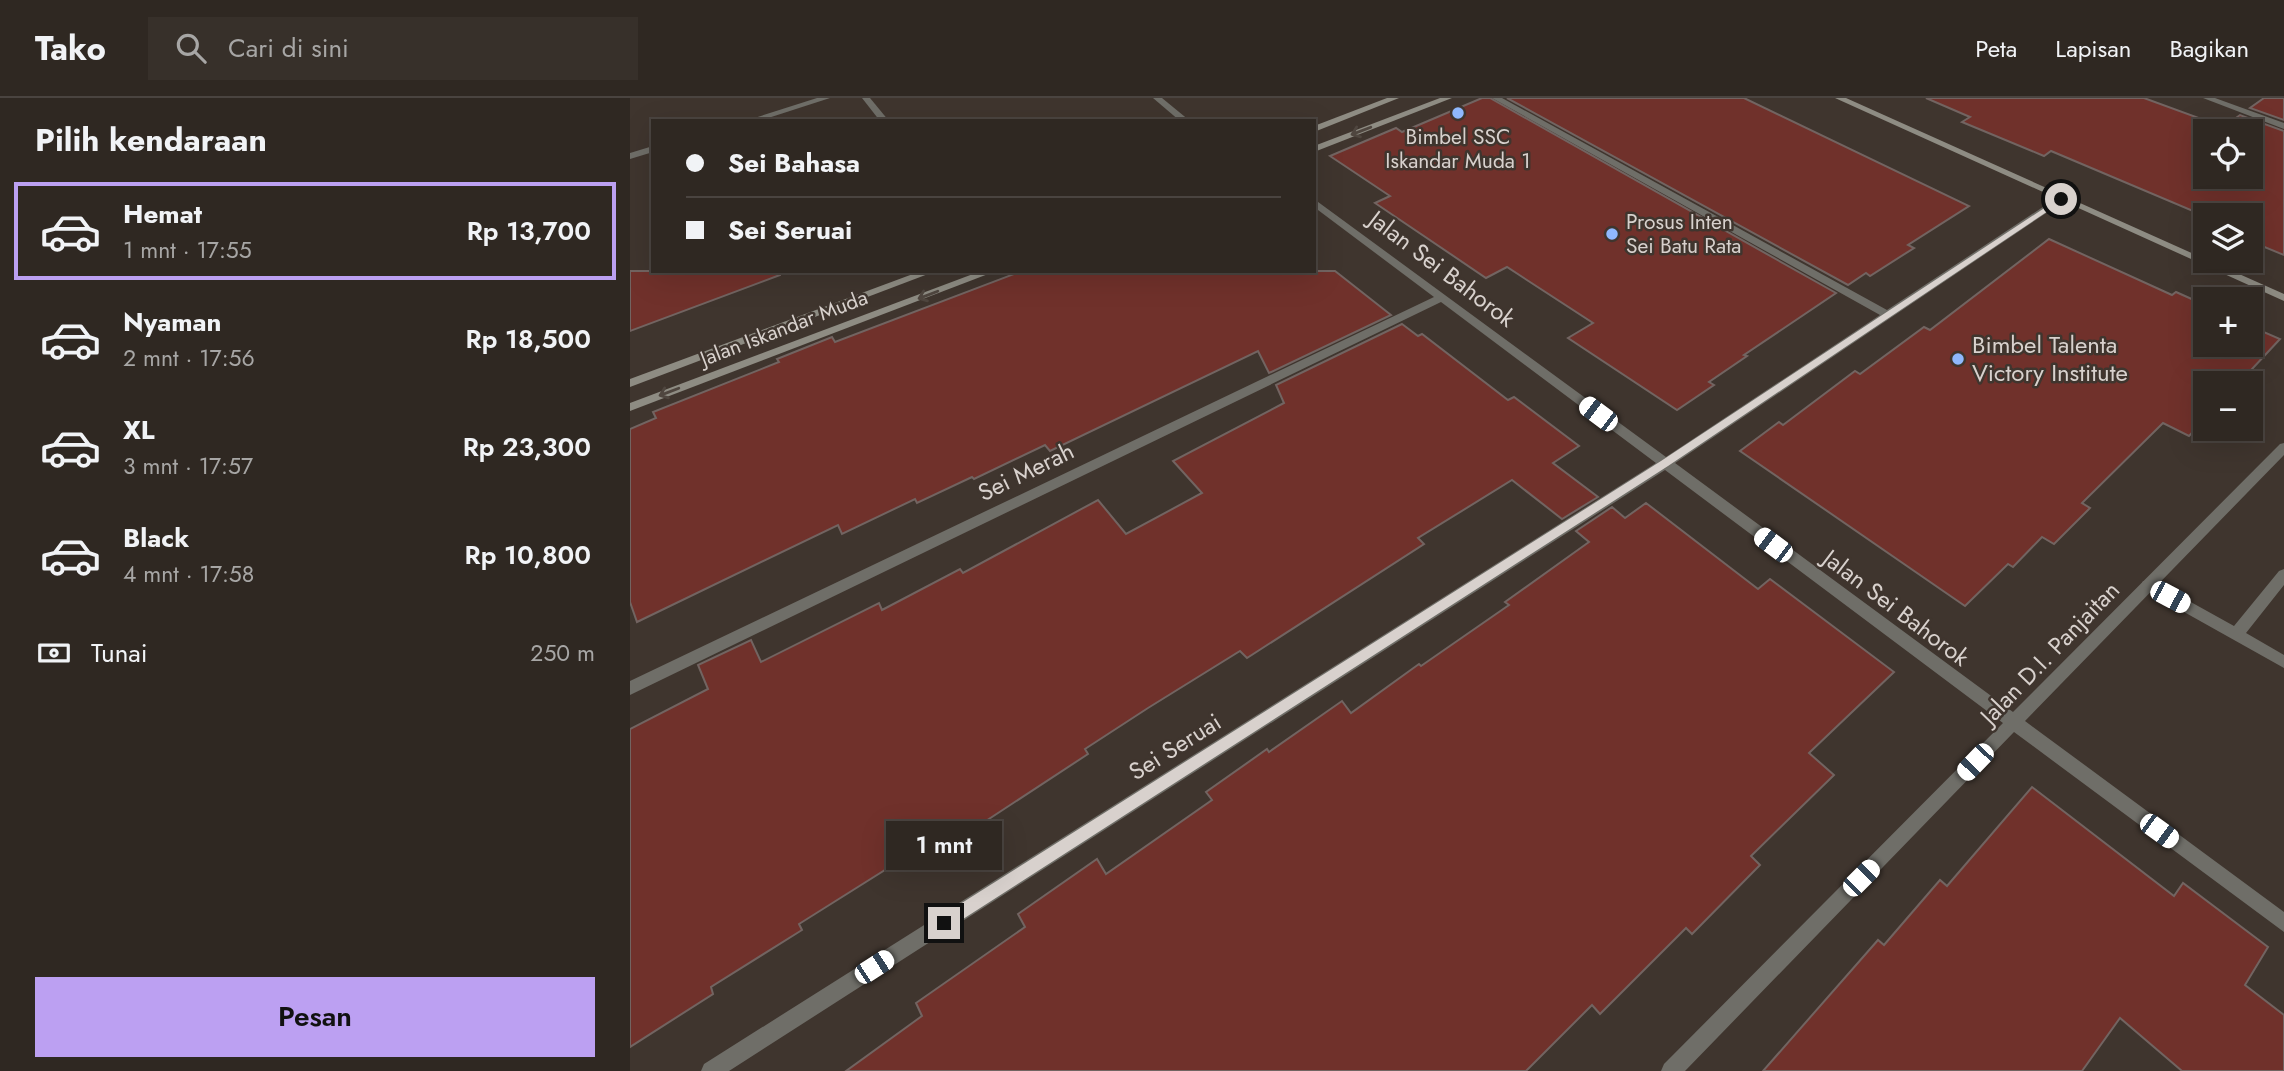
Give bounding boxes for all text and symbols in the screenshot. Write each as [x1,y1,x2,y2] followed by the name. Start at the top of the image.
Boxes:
[148,17,638,80] search box
[35,25,106,72] text: Tako
[172,29,210,67] icon: search
[228,29,349,67] text: Cari di sini
[1975,31,2017,66] text: Peta
[2055,31,2131,66] text: Lapisan
[2169,31,2249,66] text: Bagikan
[1450,105,1466,121] marker: Bimbel SSC Iskandar Muda 1
[35,117,267,163] text: Pilih kendaraan
[2193,119,2263,441] map controls
[2193,119,2263,189] button: locate
[1385,122,1531,176] place label: Bimbel SSC Iskandar Muda 1
[1351,126,1372,139] one-way arrow
[728,144,860,182] text: Sei Bahasa
[2045,183,2077,215] route start
[123,195,202,233] text: Hemat
[39,200,102,263] icon: car
[1359,200,1523,336] street label: Jalan Sei Bahorok
[2193,203,2263,273] button: layers
[1626,207,1741,261] place label: Prosus Inten Sei Batu Rata
[728,211,852,249] text: Sei Seruai
[467,212,591,250] text: Rp 13,700
[1604,226,1620,242] marker: Prosus Inten Sei Batu Rata
[123,233,252,267] text: 1 mnt · 17:55
[693,282,872,375] street label: Jalan Iskandar Muda
[2193,287,2263,357] button: +
[917,290,939,303] one-way arrow
[123,303,222,341] text: Nyaman
[39,308,102,371] icon: car
[466,320,591,358] text: Rp 18,500
[1972,327,2128,390] place label: Bimbel Talenta Victory Institute
[123,341,255,375] text: 2 mnt · 17:56
[1950,351,1966,367] marker: Bimbel Talenta Victory Institute
[2193,371,2263,441] button: −
[658,387,680,400] one-way arrow
[1575,393,1622,435] car
[123,411,155,449] text: XL
[39,416,102,479] icon: car
[463,428,591,466] text: Rp 23,300
[972,433,1080,510] street label: Sei Merah
[123,449,253,483] text: 3 mnt · 17:57
[123,519,189,557] text: Black
[39,524,102,587] icon: car
[1750,524,1797,566] car
[465,536,591,574] text: Rp 10,800
[1813,539,1977,675] street label: Jalan Sei Bahorok
[123,557,254,591] text: 4 mnt · 17:58
[1970,573,2127,734] street label: Jalan D.I. Panjaitan
[2147,578,2194,616] car
[35,634,73,672] icon: cash
[91,634,148,672] text: Tunai
[530,636,595,670] text: 250 m
[1122,704,1228,789] street label: Sei Seruai
[1953,740,1998,784] car
[2136,810,2183,852] car
[886,822,1002,870] callout: 1 mnt
[916,828,972,862] text: 1 mnt
[1839,856,1884,900] car
[928,907,960,939] route end
[851,947,898,987] car
[35,977,595,1057] button: Pesan

